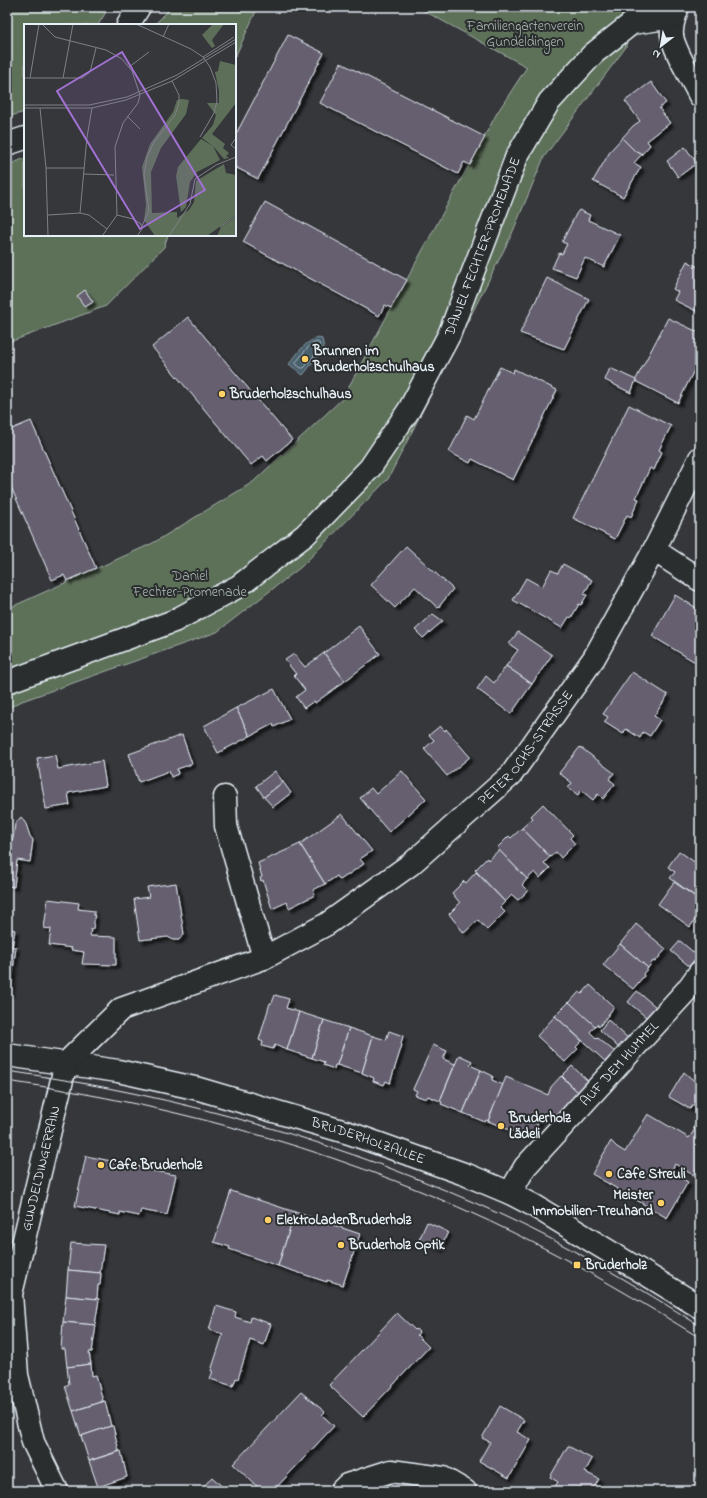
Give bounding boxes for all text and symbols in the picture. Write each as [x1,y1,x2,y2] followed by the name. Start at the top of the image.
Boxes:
[466,16,583,54] park label: Familiengartenverein Gundeldingen
[24,24,236,236] inset map
[641,26,681,66] north arrow
[649,45,664,62] text: N
[439,154,526,340] street label: DANIEL FECHTER-PROMENADE
[312,341,435,378] place label: Brunnen im Bruderholzschulhaus
[300,354,310,364] marker: Brunnen im Bruderholzschulhaus
[229,384,352,405] place label: Bruderholzschulhaus
[217,389,227,399] marker: Bruderholzschulhaus
[132,566,247,603] park label: Daniel Fechter-Promenade
[473,686,578,810] street label: PETER OCHS-STRASSE
[575,1016,664,1111] street label: AUF DEM HUMMEL
[16,1103,66,1233] street label: GUNDELDINGERRAIN
[508,1108,572,1145] place label: Bruderholz Lädeli
[308,1112,428,1170] street label: BRUDERHOLZALLEE
[496,1121,506,1131] marker: Bruderholz Lädeli
[109,1155,204,1176] place label: Cafe Bruderholz
[96,1160,106,1170] marker: Cafe Bruderholz
[617,1164,686,1185] place label: Cafe Streuli
[604,1169,614,1179] marker: Cafe Streuli
[532,1185,654,1222] place label: Meister Immobilien-Treuhand
[656,1198,666,1208] marker: Meister Immobilien-Treuhand
[276,1210,412,1231] place label: ElektroLadenBruderholz
[263,1215,273,1225] marker: ElektroLadenBruderholz
[348,1235,445,1256] place label: Bruderholz Optik
[336,1240,346,1250] marker: Bruderholz Optik
[584,1255,648,1276] place label: Bruderholz
[572,1260,582,1270] marker: Bruderholz

